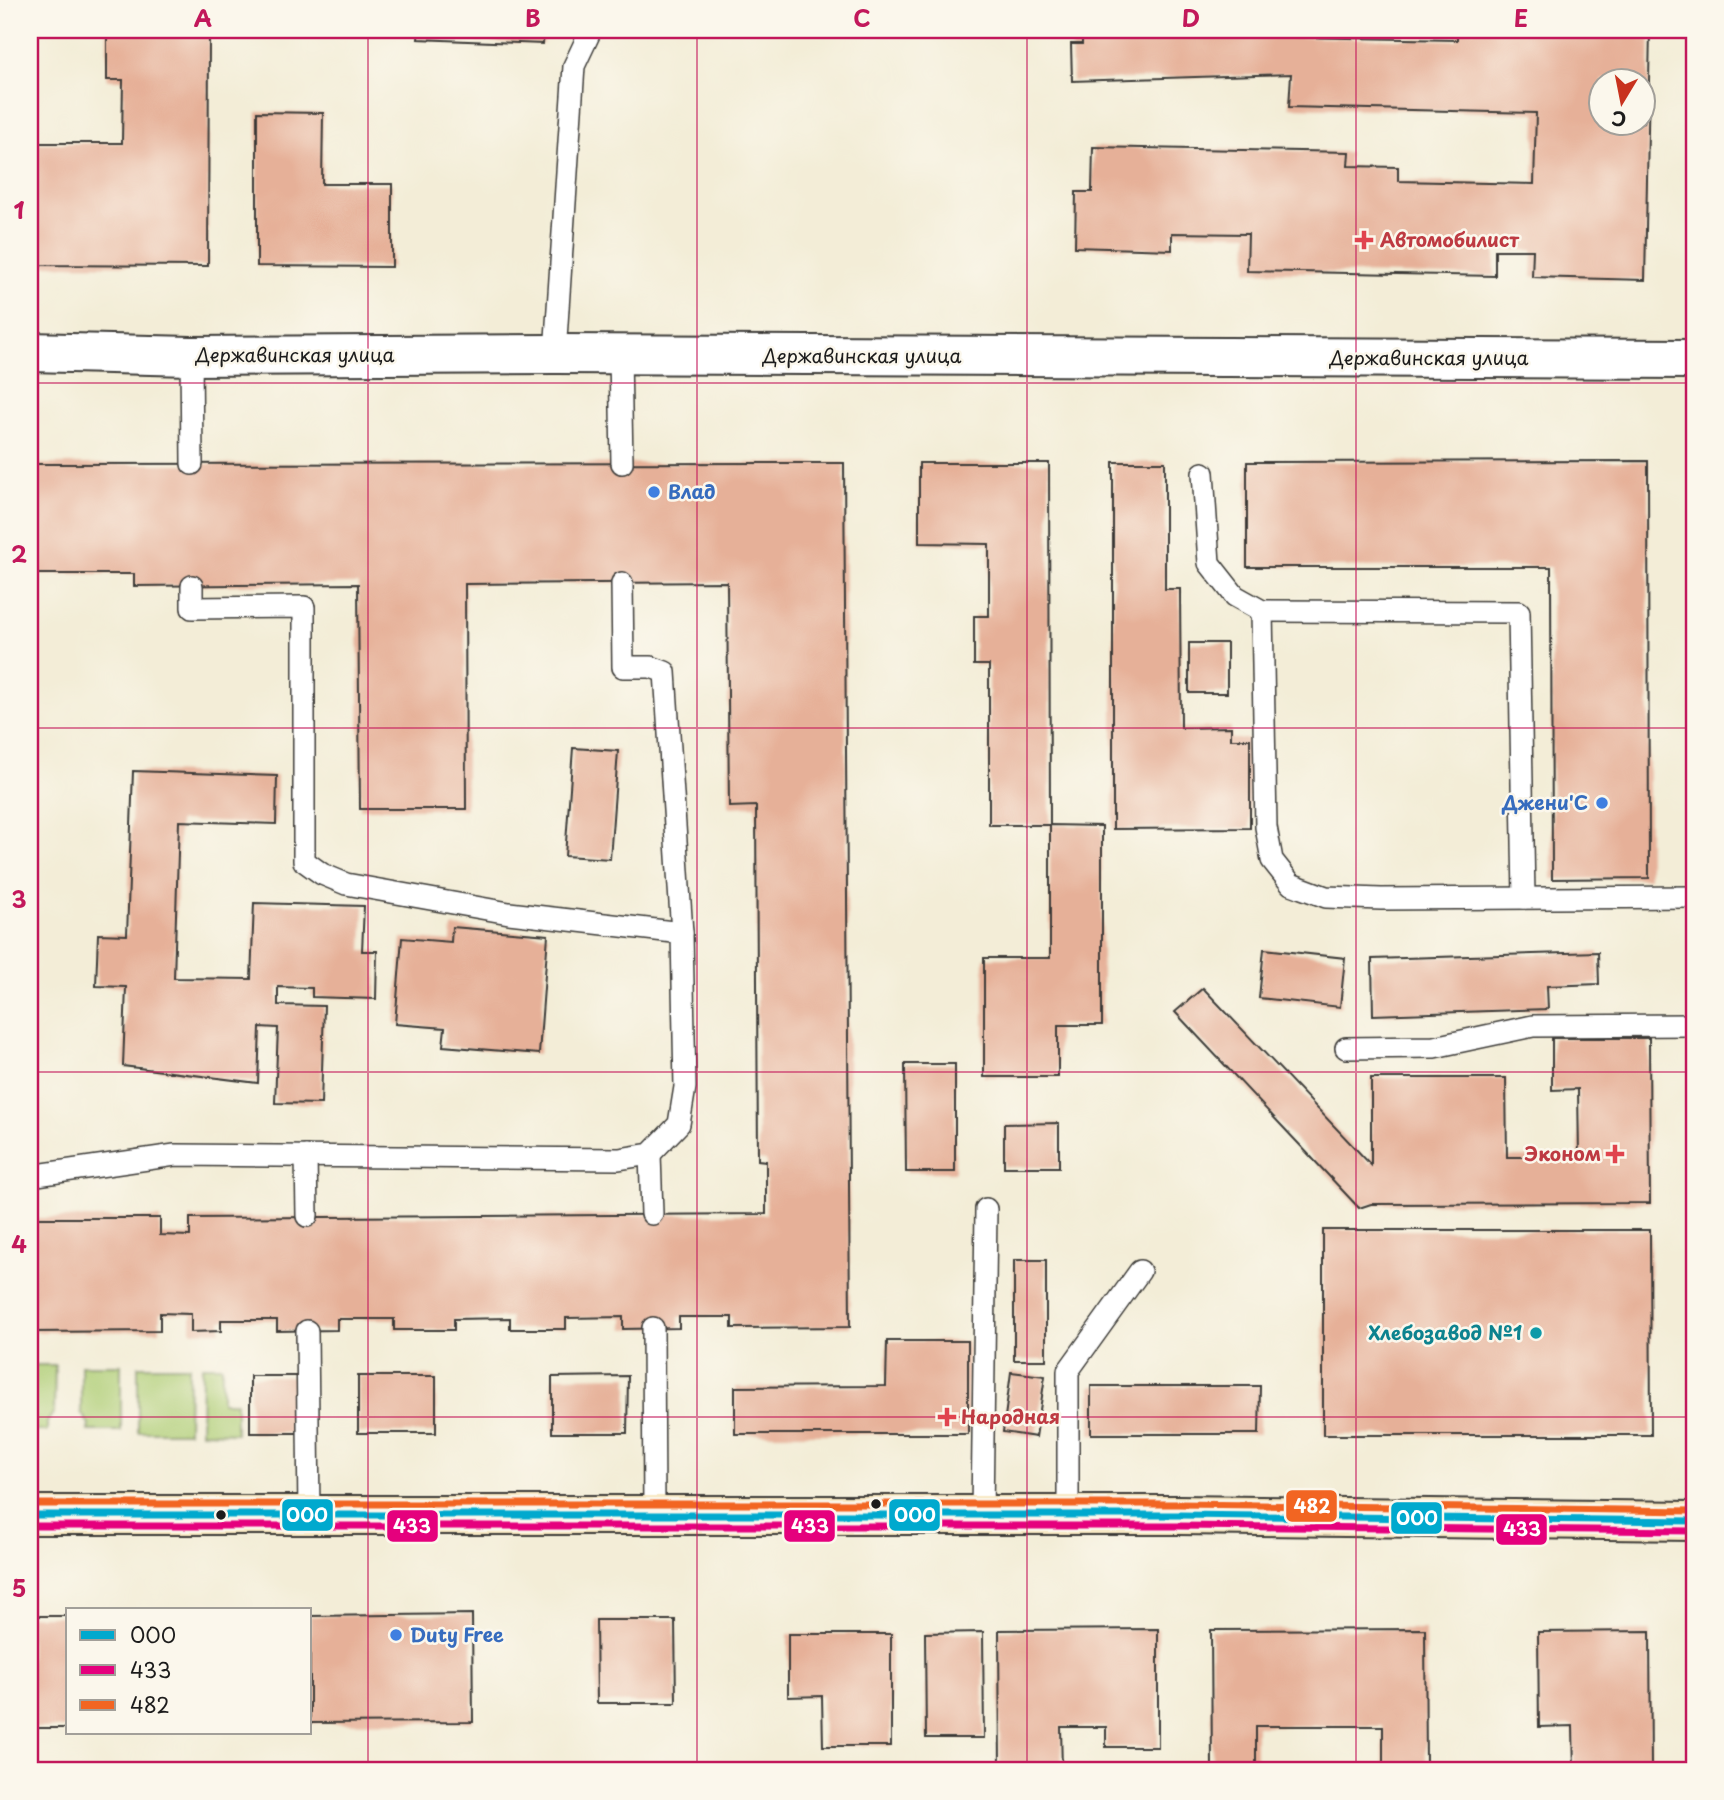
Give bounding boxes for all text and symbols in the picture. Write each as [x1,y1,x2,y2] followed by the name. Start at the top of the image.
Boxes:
[194,0,212,35] text: A
[525,0,541,35] text: B
[853,0,871,35] text: C
[1182,0,1200,35] text: D
[1514,0,1528,35] text: E
[1588,66,1658,136] north arrow
[1609,105,1628,135] text: С
[14,192,25,227] text: 1
[1380,225,1519,253] place label: Автомобилист
[1354,230,1374,250] marker: Автомобилист
[195,340,395,368] street label: Державинская улица
[762,341,962,369] street label: Державинская улица
[1329,343,1529,371] street label: Державинская улица
[668,477,716,505] place label: Влад
[646,484,662,500] marker: Влад
[11,536,27,571] text: 2
[1501,788,1588,816] place label: Джени'С
[1594,795,1610,811] marker: Джени'С
[11,881,27,916] text: 3
[1525,1139,1601,1167] place label: Эконом
[1607,1146,1623,1162] marker: Эконом
[11,1226,27,1261] text: 4
[1369,1318,1522,1346] place label: Хлебозавод №1
[1528,1325,1544,1341] marker: Хлебозавод №1
[961,1402,1060,1430] place label: Народная
[939,1409,955,1425] marker: Народная
[1285,1489,1338,1523] line badge: 482
[1293,1491,1331,1519] text: 482
[869,1497,883,1511] unlabelled marker
[281,1498,334,1532] line badge: 000
[888,1498,941,1532] line badge: 000
[286,1500,328,1528] text: 000
[894,1500,936,1528] text: 000
[1390,1501,1443,1535] line badge: 000
[1396,1503,1438,1531] text: 000
[214,1508,228,1522] unlabelled marker
[386,1509,439,1543] line badge: 433
[783,1509,836,1543] line badge: 433
[393,1511,431,1539] text: 433
[791,1511,829,1539] text: 433
[1495,1513,1548,1546] line badge: 433
[1503,1514,1541,1542] text: 433
[12,1570,26,1605] text: 5
[66,1608,312,1734] legend
[130,1618,176,1650] text: 000
[410,1620,504,1648] place label: Duty Free
[388,1627,404,1643] marker: Duty Free
[130,1653,171,1685] text: 433
[130,1688,170,1720] text: 482

